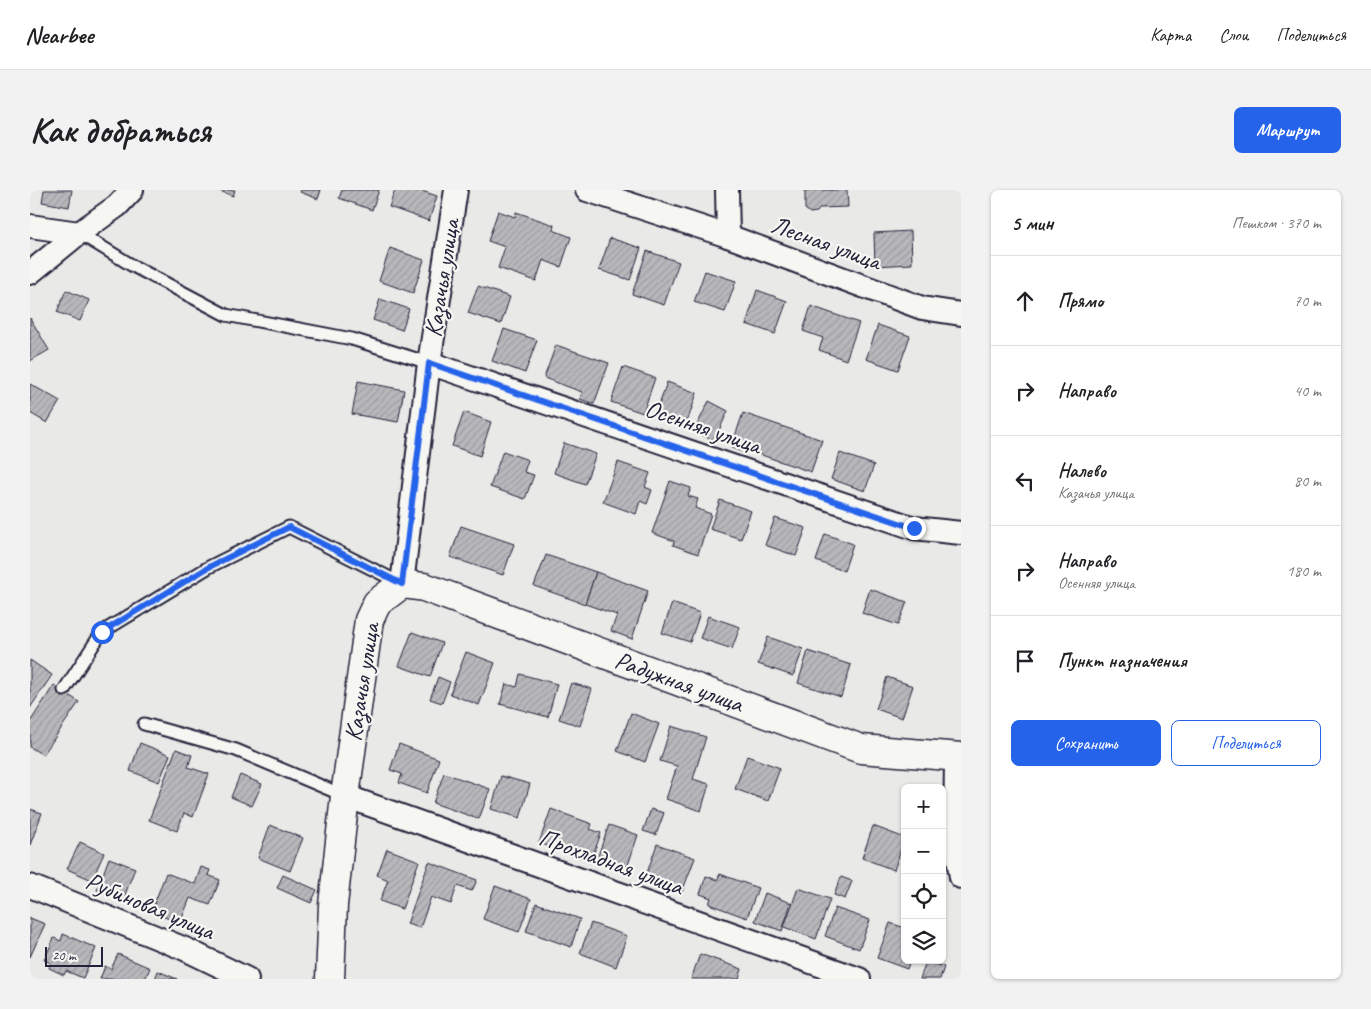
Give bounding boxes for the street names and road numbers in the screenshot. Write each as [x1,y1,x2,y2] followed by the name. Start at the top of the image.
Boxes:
[767,208,888,279] street label: Лесная улица
[417,214,469,339] street label: Казачья улица
[641,392,768,463] street label: Осенняя улица
[337,618,389,743] street label: Казачья улица
[611,644,749,721] street label: Радужная улица
[535,821,689,904] street label: Прохладная улица
[81,865,221,948] street label: Рубиновая улица

